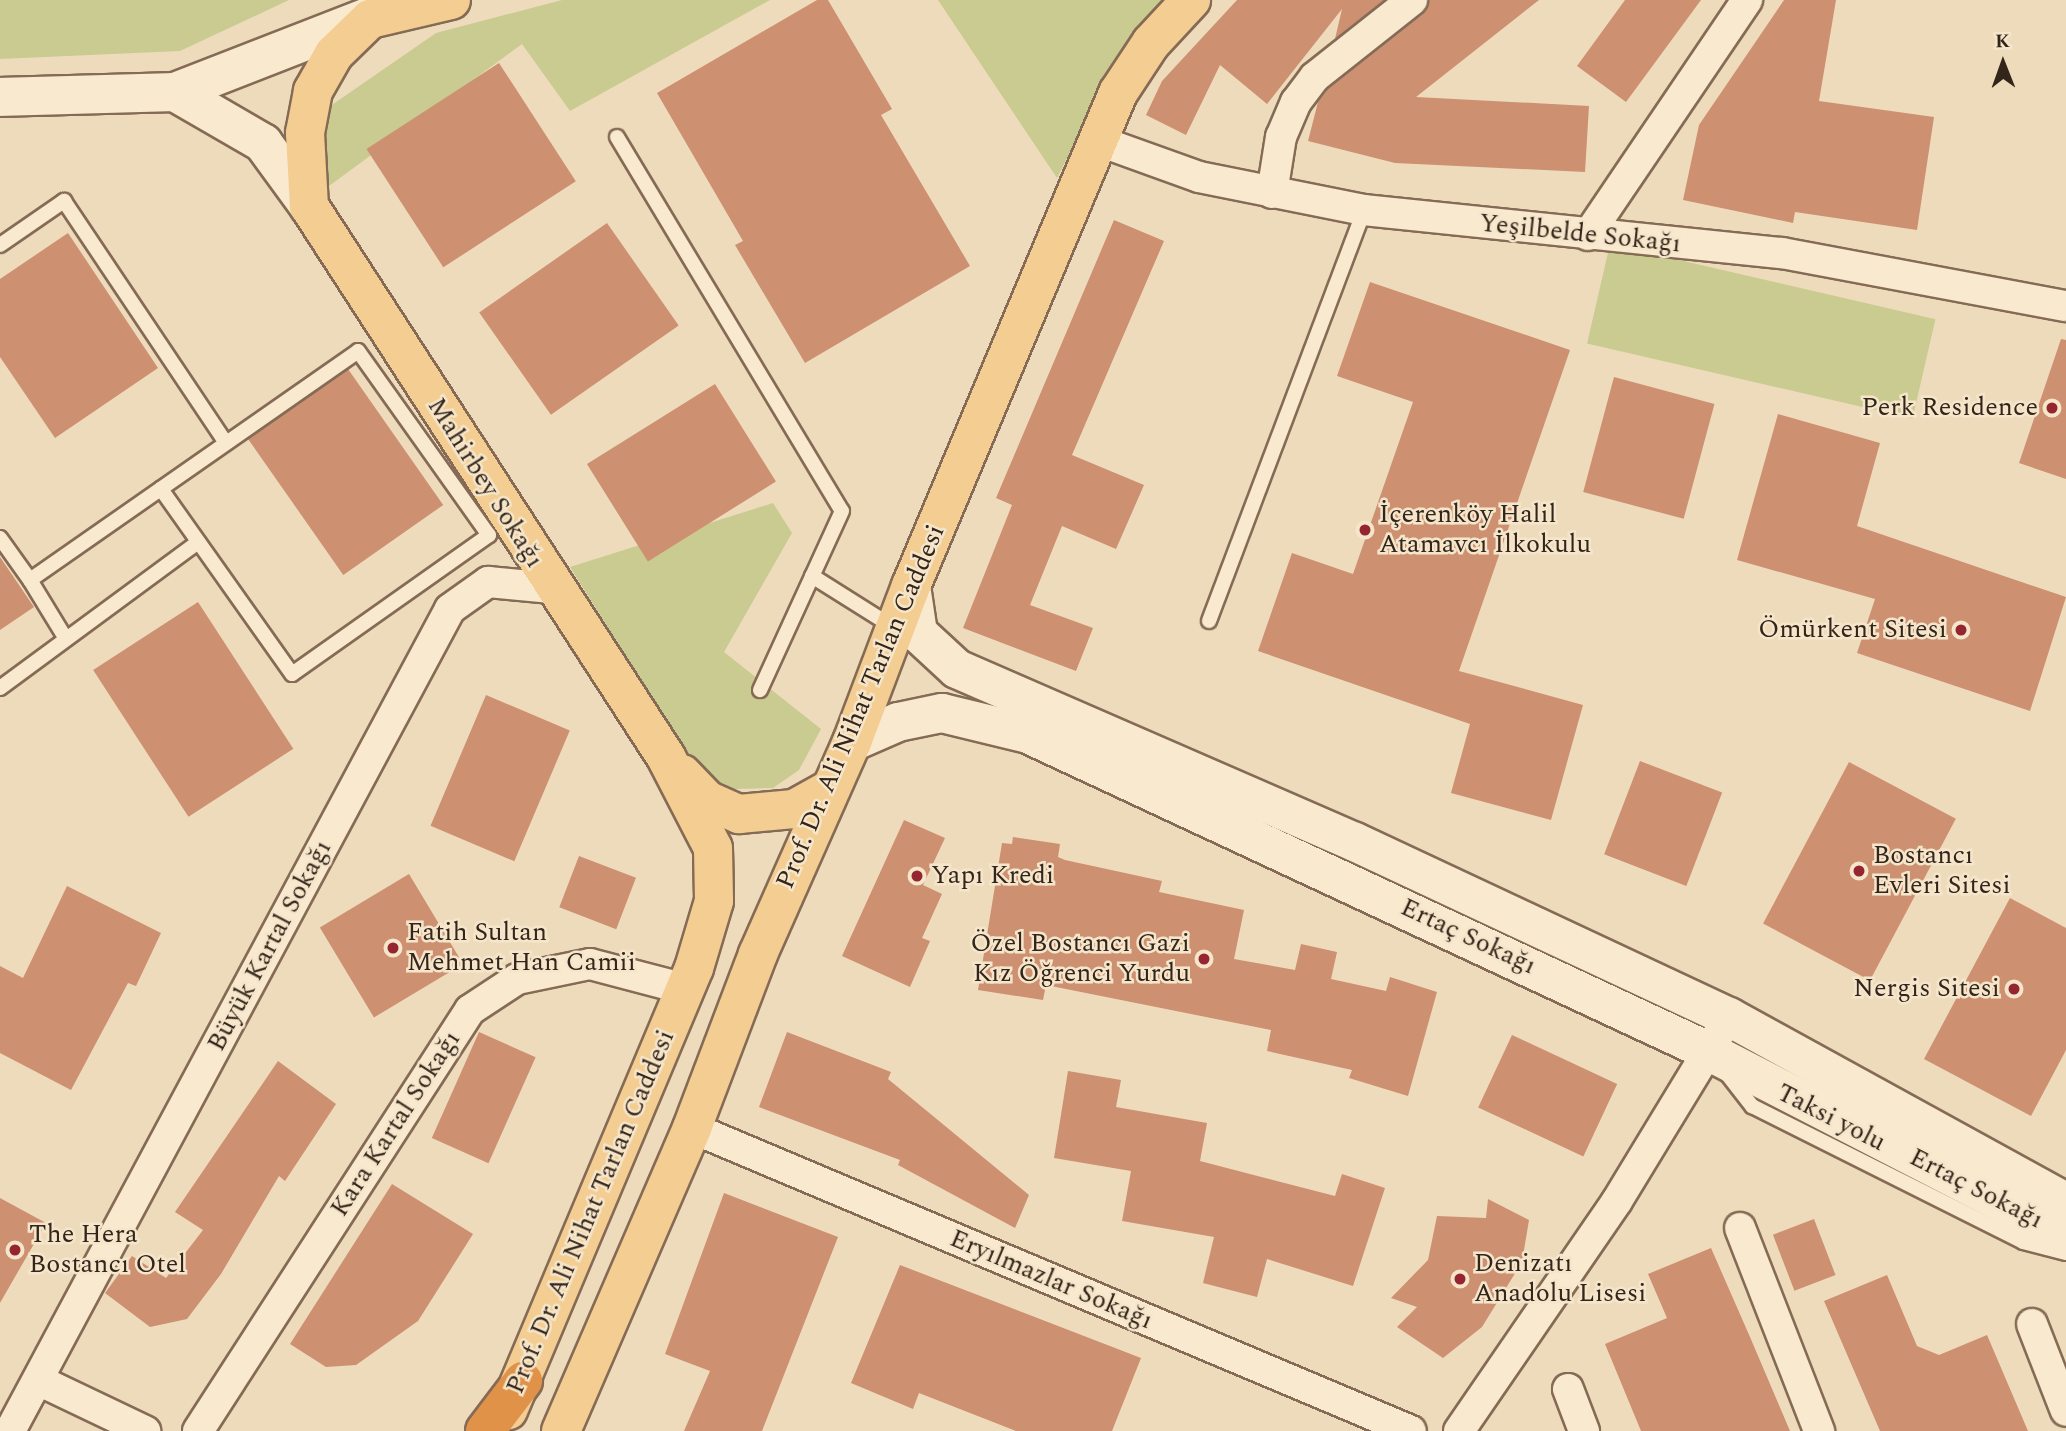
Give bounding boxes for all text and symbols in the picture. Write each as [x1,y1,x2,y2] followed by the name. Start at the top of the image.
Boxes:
[1995,27,2010,56] text: K
[1968,28,2038,98] north arrow
[1478,208,1682,260] street label: Yeşilbelde Sokağı
[420,392,550,574] street label: Mahirbey Sokağı
[1862,392,2038,424] place label: Perk Residence
[2044,400,2060,416] marker: Perk Residence
[1379,499,1591,560] place label: İçerenköy Halil Atamavcı İlkokulu
[770,520,952,894] street label: Prof. Dr. Ali Nihat Tarlan Caddesi
[1357,522,1373,538] marker: İçerenköy Halil Atamavcı İlkokulu
[1758,614,1947,646] place label: Ömürkent Sitesi
[1953,622,1969,638] marker: Ömürkent Sitesi
[201,835,339,1057] street label: Büyük Kartal Sokağı
[1873,840,2011,902] place label: Bostancı Evleri Sitesi
[931,860,1054,892] place label: Yapı Kredi
[1851,863,1867,879] marker: Bostancı Evleri Sitesi
[909,868,925,884] marker: Yapı Kredi
[1395,892,1541,982] street label: Ertaç Sokağı
[407,917,636,978] place label: Fatih Sultan Mehmet Han Camii
[970,928,1190,990] place label: Özel Bostancı Gazi Kız Öğrenci Yurdu
[385,940,401,956] marker: Fatih Sultan Mehmet Han Camii
[1196,951,1212,967] marker: Özel Bostancı Gazi Kız Öğrenci Yurdu
[1853,973,2000,1005] place label: Nergis Sitesi
[2006,981,2022,997] marker: Nergis Sitesi
[324,1025,468,1223] street label: Kara Kartal Sokağı
[500,1025,682,1399] street label: Prof. Dr. Ali Nihat Tarlan Caddesi
[1771,1077,1891,1159] street label: Taksi yolu
[1904,1142,2048,1236] street label: Ertaç Sokağı
[29,1219,186,1280] place label: The Hera Bostancı Otel
[945,1223,1157,1337] street label: Eryılmazlar Sokağı
[7,1242,23,1258] marker: The Hera Bostancı Otel
[1474,1248,1646,1310] place label: Denizatı Anadolu Lisesi
[1452,1271,1468,1287] marker: Denizatı Anadolu Lisesi

